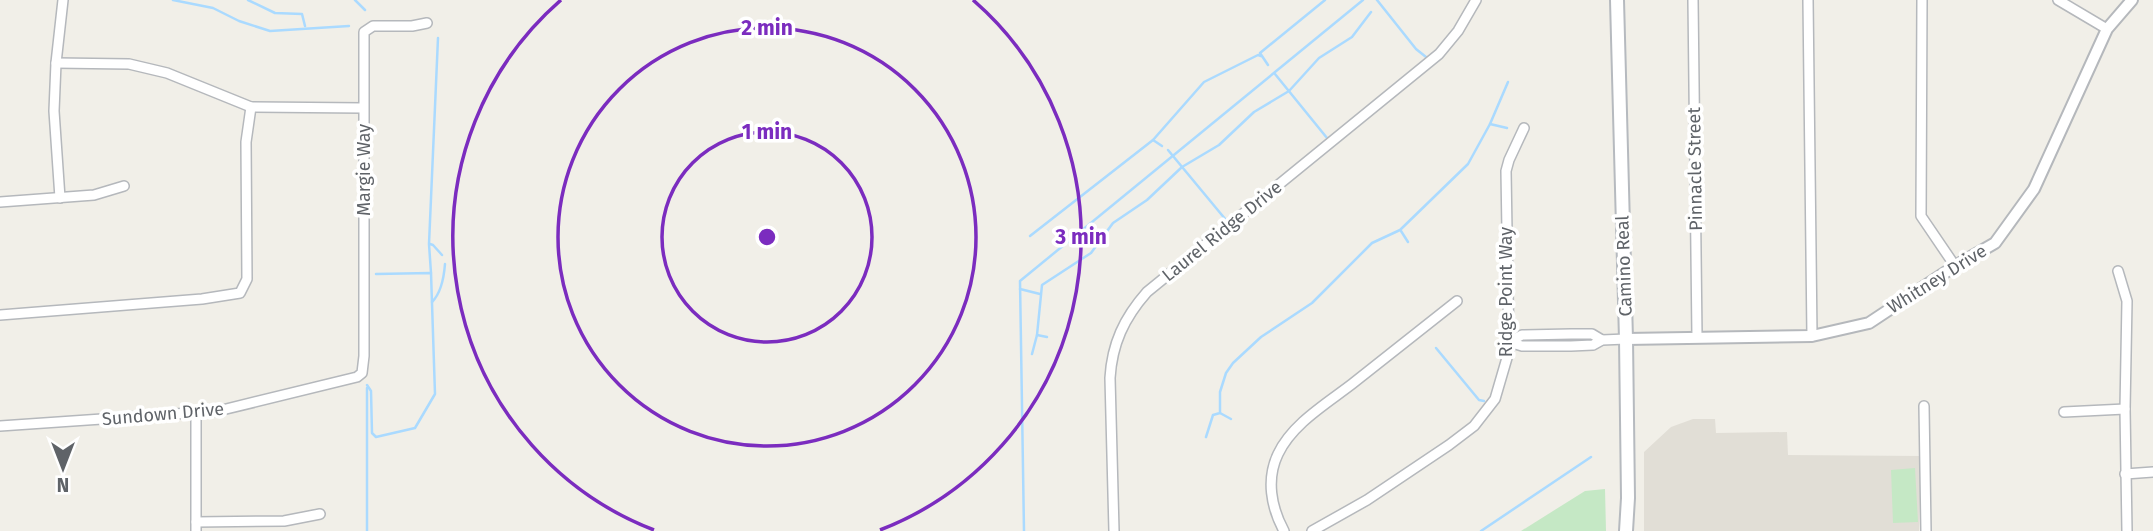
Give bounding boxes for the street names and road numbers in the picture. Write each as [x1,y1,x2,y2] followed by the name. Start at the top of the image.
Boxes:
[1683,107,1707,231] street label: Pinnacle Street
[353,124,375,216] street label: Margie Way
[1158,176,1286,286] street label: Laurel Ridge Drive
[1611,215,1637,317] street label: Camino Real
[1495,227,1517,357] street label: Ridge Point Way
[1883,240,1991,318] street label: Whitney Drive
[101,398,225,430] street label: Sundown Drive

